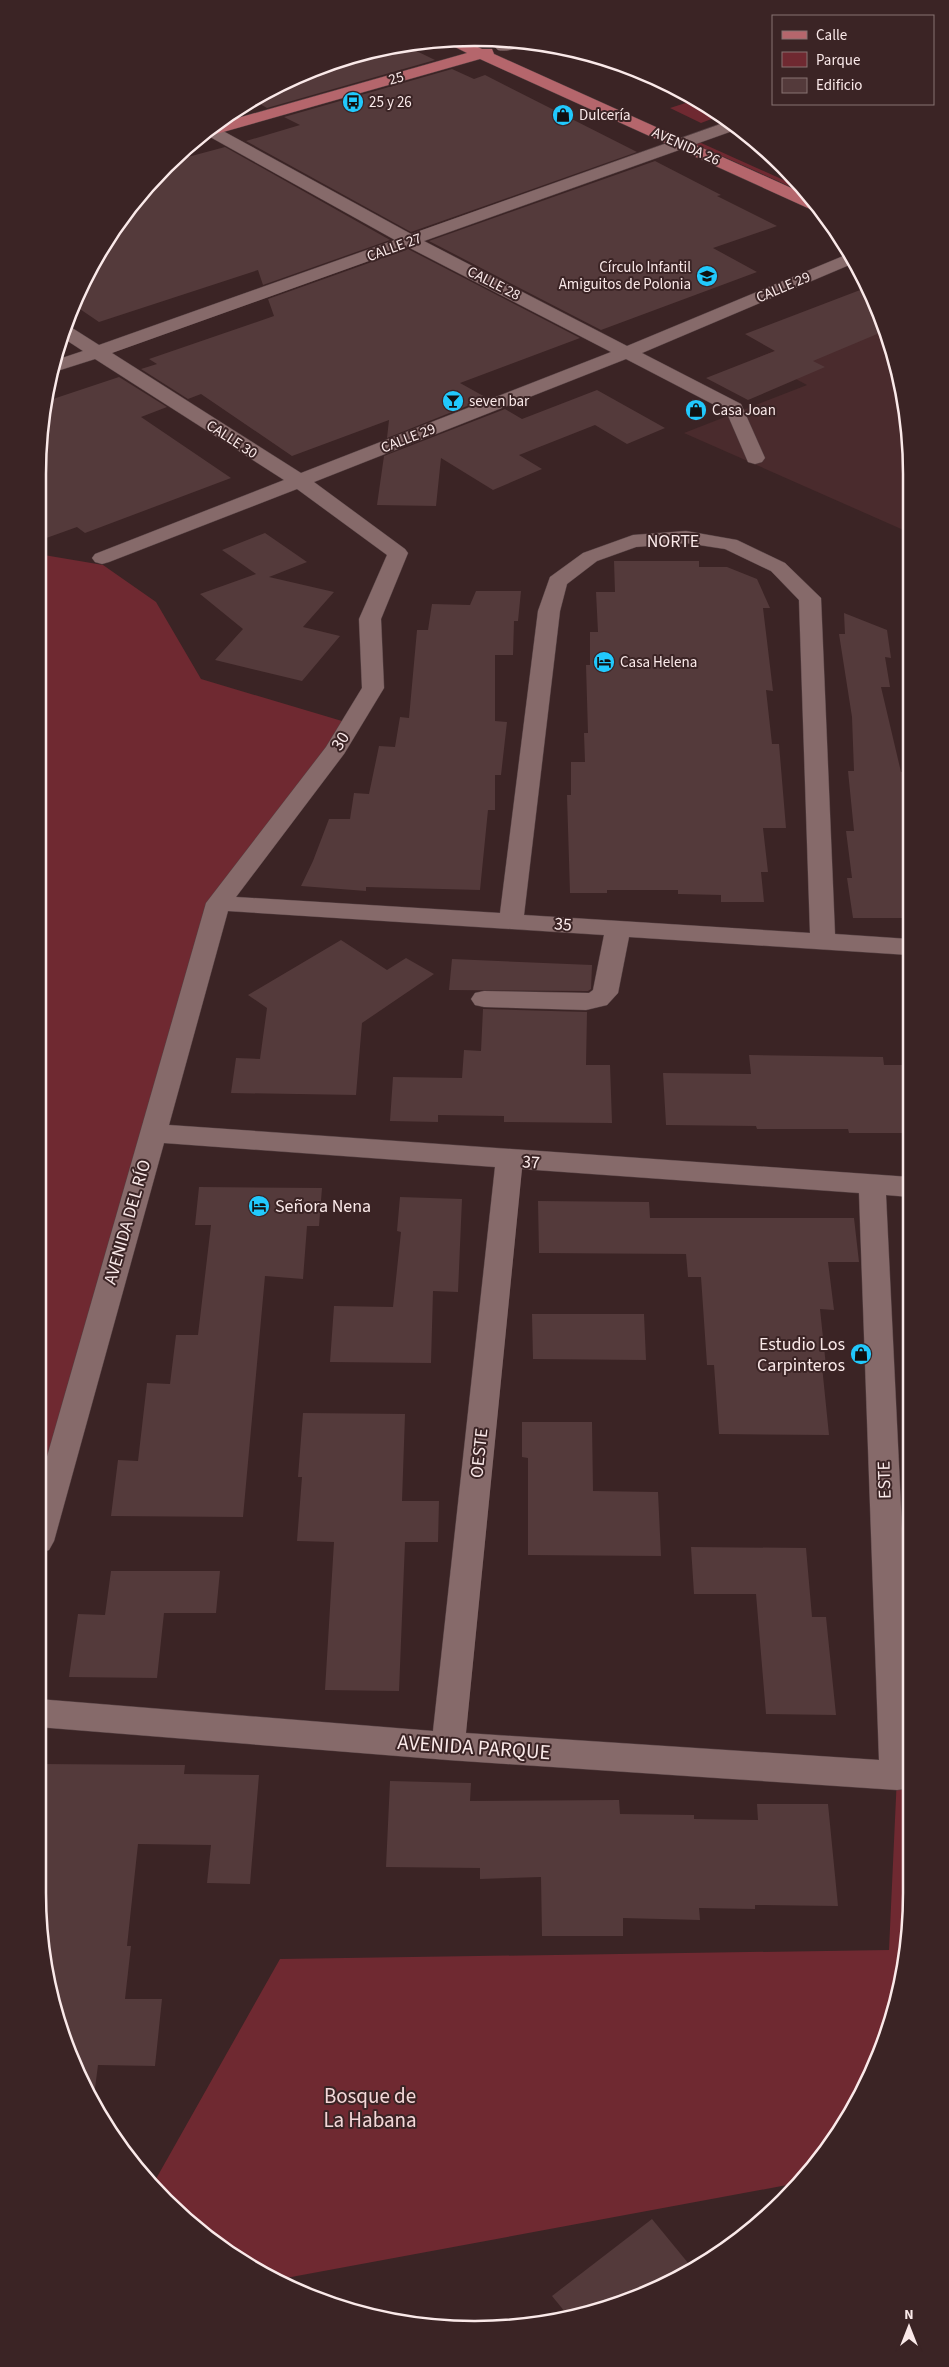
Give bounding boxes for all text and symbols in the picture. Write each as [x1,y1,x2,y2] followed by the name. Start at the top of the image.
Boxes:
[772,15,934,105] legend
[816,25,847,46] text: Calle
[816,50,860,71] text: Parque
[386,66,406,91] street label: 25
[816,75,863,96] text: Edificio
[341,90,365,114] bus stop icon: 25 y 26
[369,92,412,113] place label: 25 y 26
[551,103,575,127] shop icon: Dulcería
[579,105,631,126] place label: Dulcería
[648,122,723,171] street label: AVENIDA 26
[364,228,425,267] street label: CALLE 27
[559,257,691,295] place label: Círculo Infantil Amiguitos de Polonia
[464,261,524,306] street label: CALLE 28
[695,264,719,288] school or university icon: Círculo Infantil Amiguitos de Polonia
[753,267,814,308] street label: CALLE 29
[441,389,465,413] bar icon: seven bar
[469,391,530,412] place label: seven bar
[684,398,708,422] shop icon: Casa Joan
[712,400,776,421] place label: Casa Joan
[202,415,261,464] street label: CALLE 30
[378,418,439,459] street label: CALLE 29
[647,529,699,554] street label: NORTE
[592,650,616,674] hotel icon: Casa Helena
[620,652,697,673] place label: Casa Helena
[325,727,356,756] street label: 30
[553,911,573,938] street label: 35
[521,1149,541,1176] street label: 37
[98,1157,157,1287] street label: AVENIDA DEL RÍO
[247,1194,271,1218] hotel icon: Señora Nena
[275,1194,371,1219] place label: Señora Nena
[757,1332,845,1378] place label: Estudio Los Carpinteros
[849,1342,873,1366] shop icon: Estudio Los Carpinteros
[464,1427,495,1479] street label: OESTE
[871,1461,898,1499] street label: ESTE
[397,1727,551,1767] street label: AVENIDA PARQUE
[323,2081,417,2135] park label: Bosque de La Habana
[884,2302,934,2352] north arrow
[904,2305,914,2325] text: N

